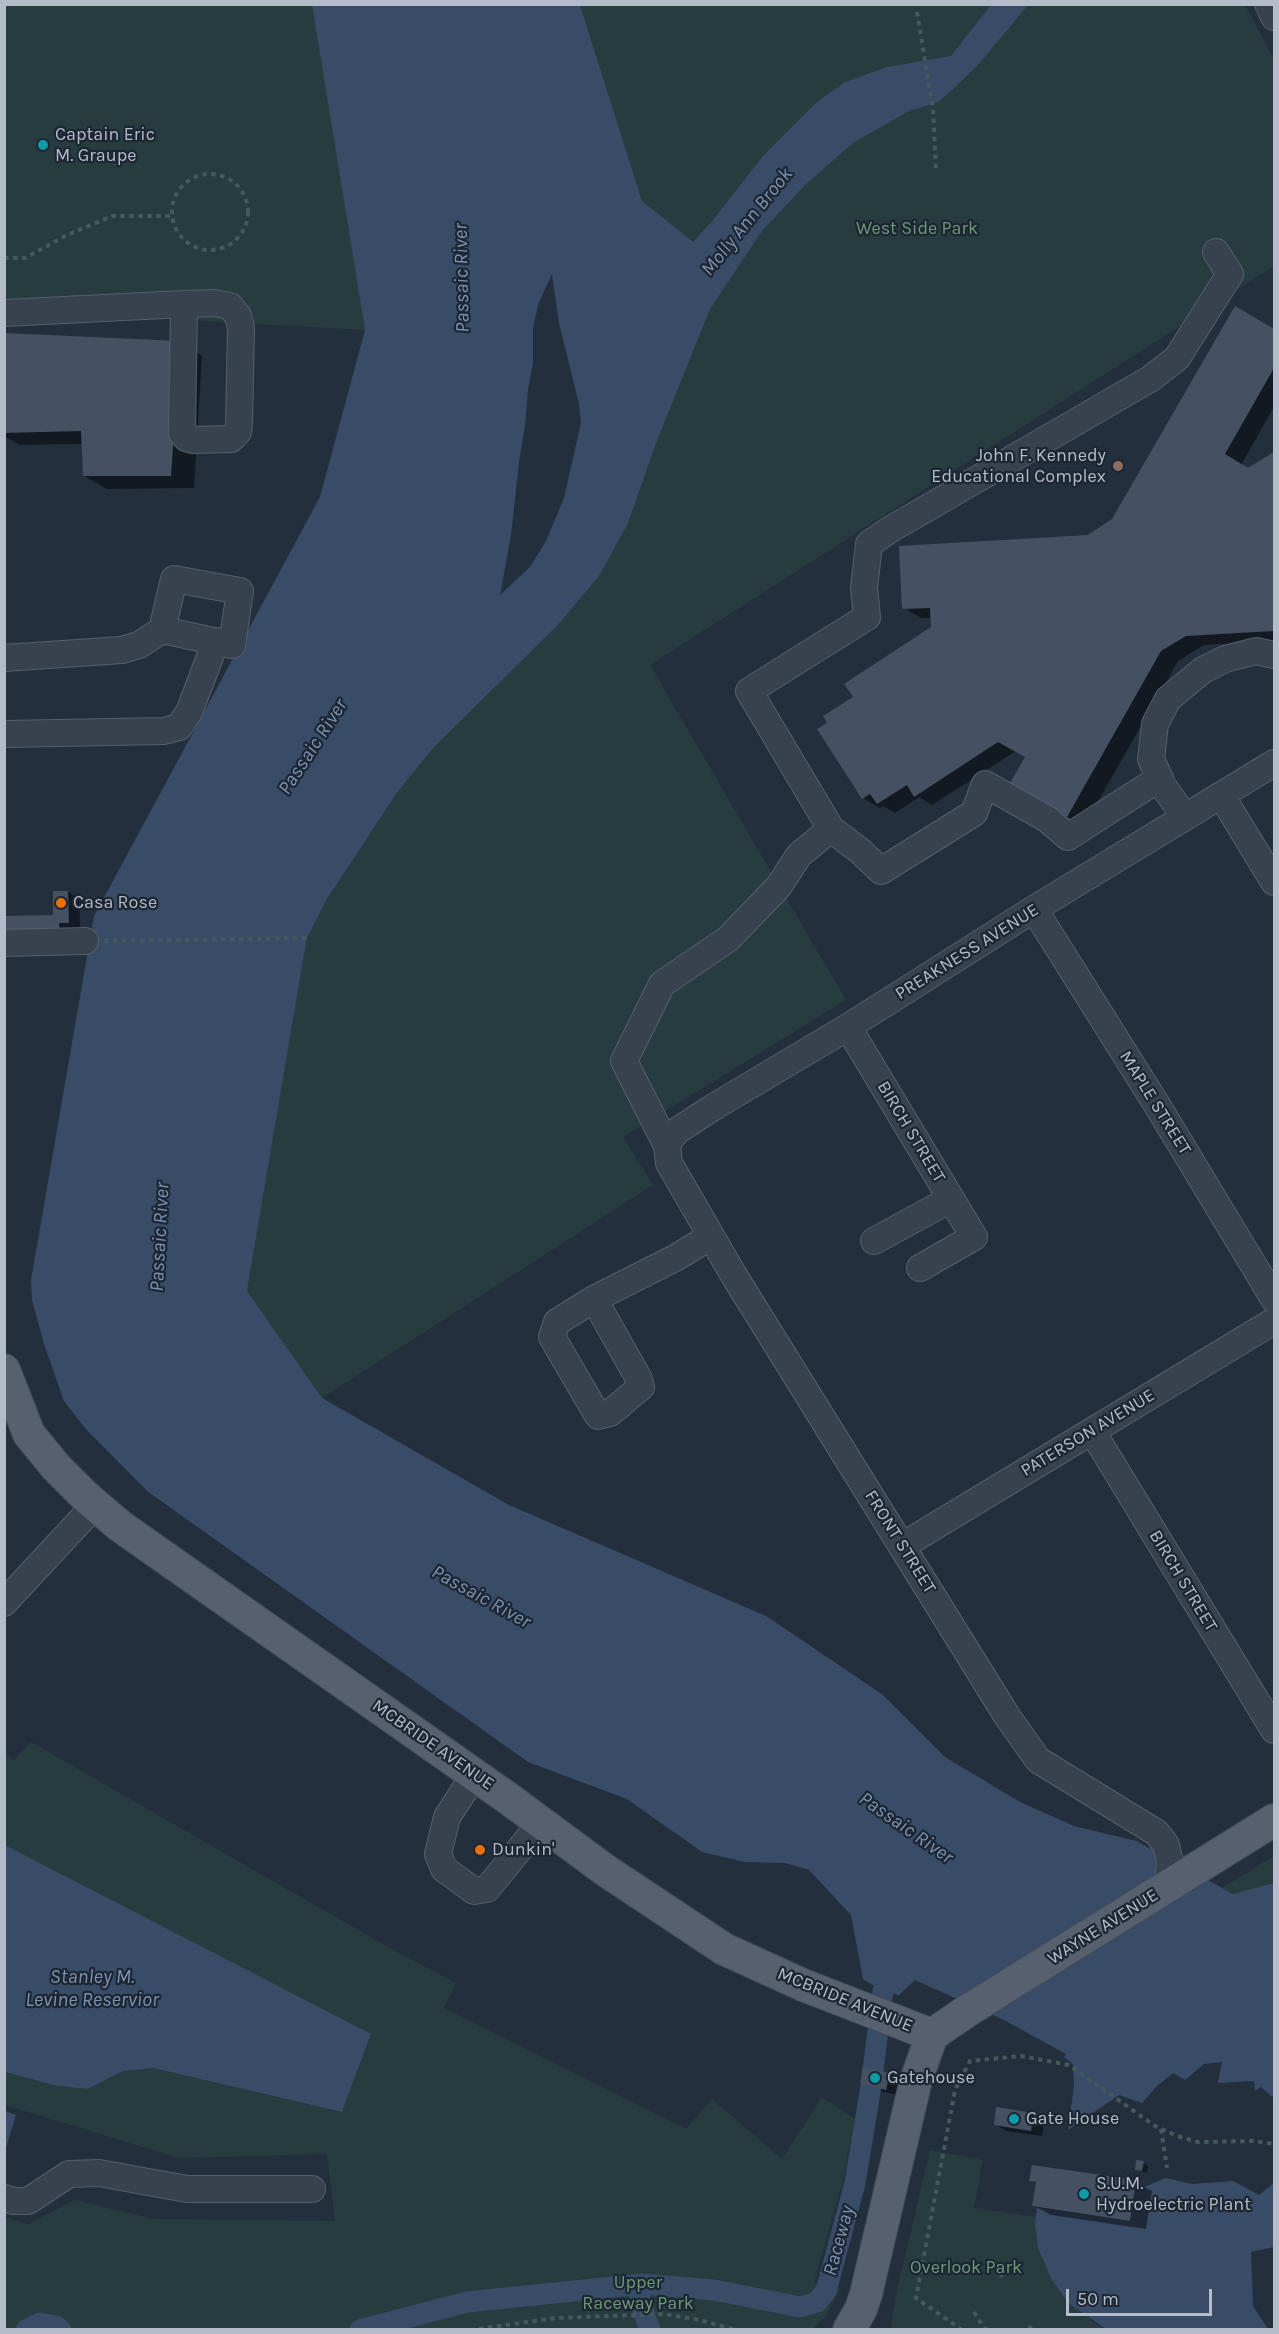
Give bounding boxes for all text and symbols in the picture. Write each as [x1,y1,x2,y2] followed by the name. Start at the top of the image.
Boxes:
[55,124,155,166] place label: Captain Eric M. Graupe
[36,138,50,152] marker: Captain Eric M. Graupe
[696,163,798,281] water label: Molly Ann Brook
[856,218,978,240] park label: West Side Park
[449,223,475,333] water label: Passaic River
[931,445,1106,488] place label: John F. Kennedy Educational Complex
[1111,459,1125,473] marker: John F. Kennedy Educational Complex
[273,695,353,799] water label: Passaic River
[73,892,157,914] place label: Casa Rose
[54,896,68,910] marker: Casa Rose
[891,899,1043,1005] street label: PREAKNESS AVENUE
[1114,1047,1196,1159] street label: MAPLE STREET
[872,1077,950,1187] street label: BIRCH STREET
[145,1182,175,1292] water label: Passaic River
[1017,1385,1159,1481] street label: PATERSON AVENUE
[860,1486,940,1598] street label: FRONT STREET
[1144,1526,1222,1636] street label: BIRCH STREET
[427,1560,535,1634] water label: Passaic River
[368,1695,498,1795] street label: MCBRIDE AVENUE
[854,1787,958,1869] water label: Passaic River
[492,1839,554,1861] place label: Dunkin'
[473,1843,487,1857] marker: Dunkin'
[1044,1884,1162,1970] street label: WAYNE AVENUE
[774,1963,916,2037] street label: MCBRIDE AVENUE
[25,1965,159,2012] water label: Stanley M. Levine Reservior
[887,2067,975,2089] place label: Gatehouse
[868,2071,882,2085] marker: Gatehouse
[1026,2108,1119,2130] place label: Gate House
[1007,2112,1021,2126] marker: Gate House
[1096,2173,1251,2216] place label: S.U.M. Hydroelectric Plant
[1077,2187,1091,2201] marker: S.U.M. Hydroelectric Plant
[818,2203,860,2279] water label: Raceway
[910,2257,1022,2279] park label: Overlook Park
[582,2272,694,2314] park label: Upper Raceway Park
[1069,2277,1214,2315] scale bar
[1077,2288,1119,2310] text: 50 m

